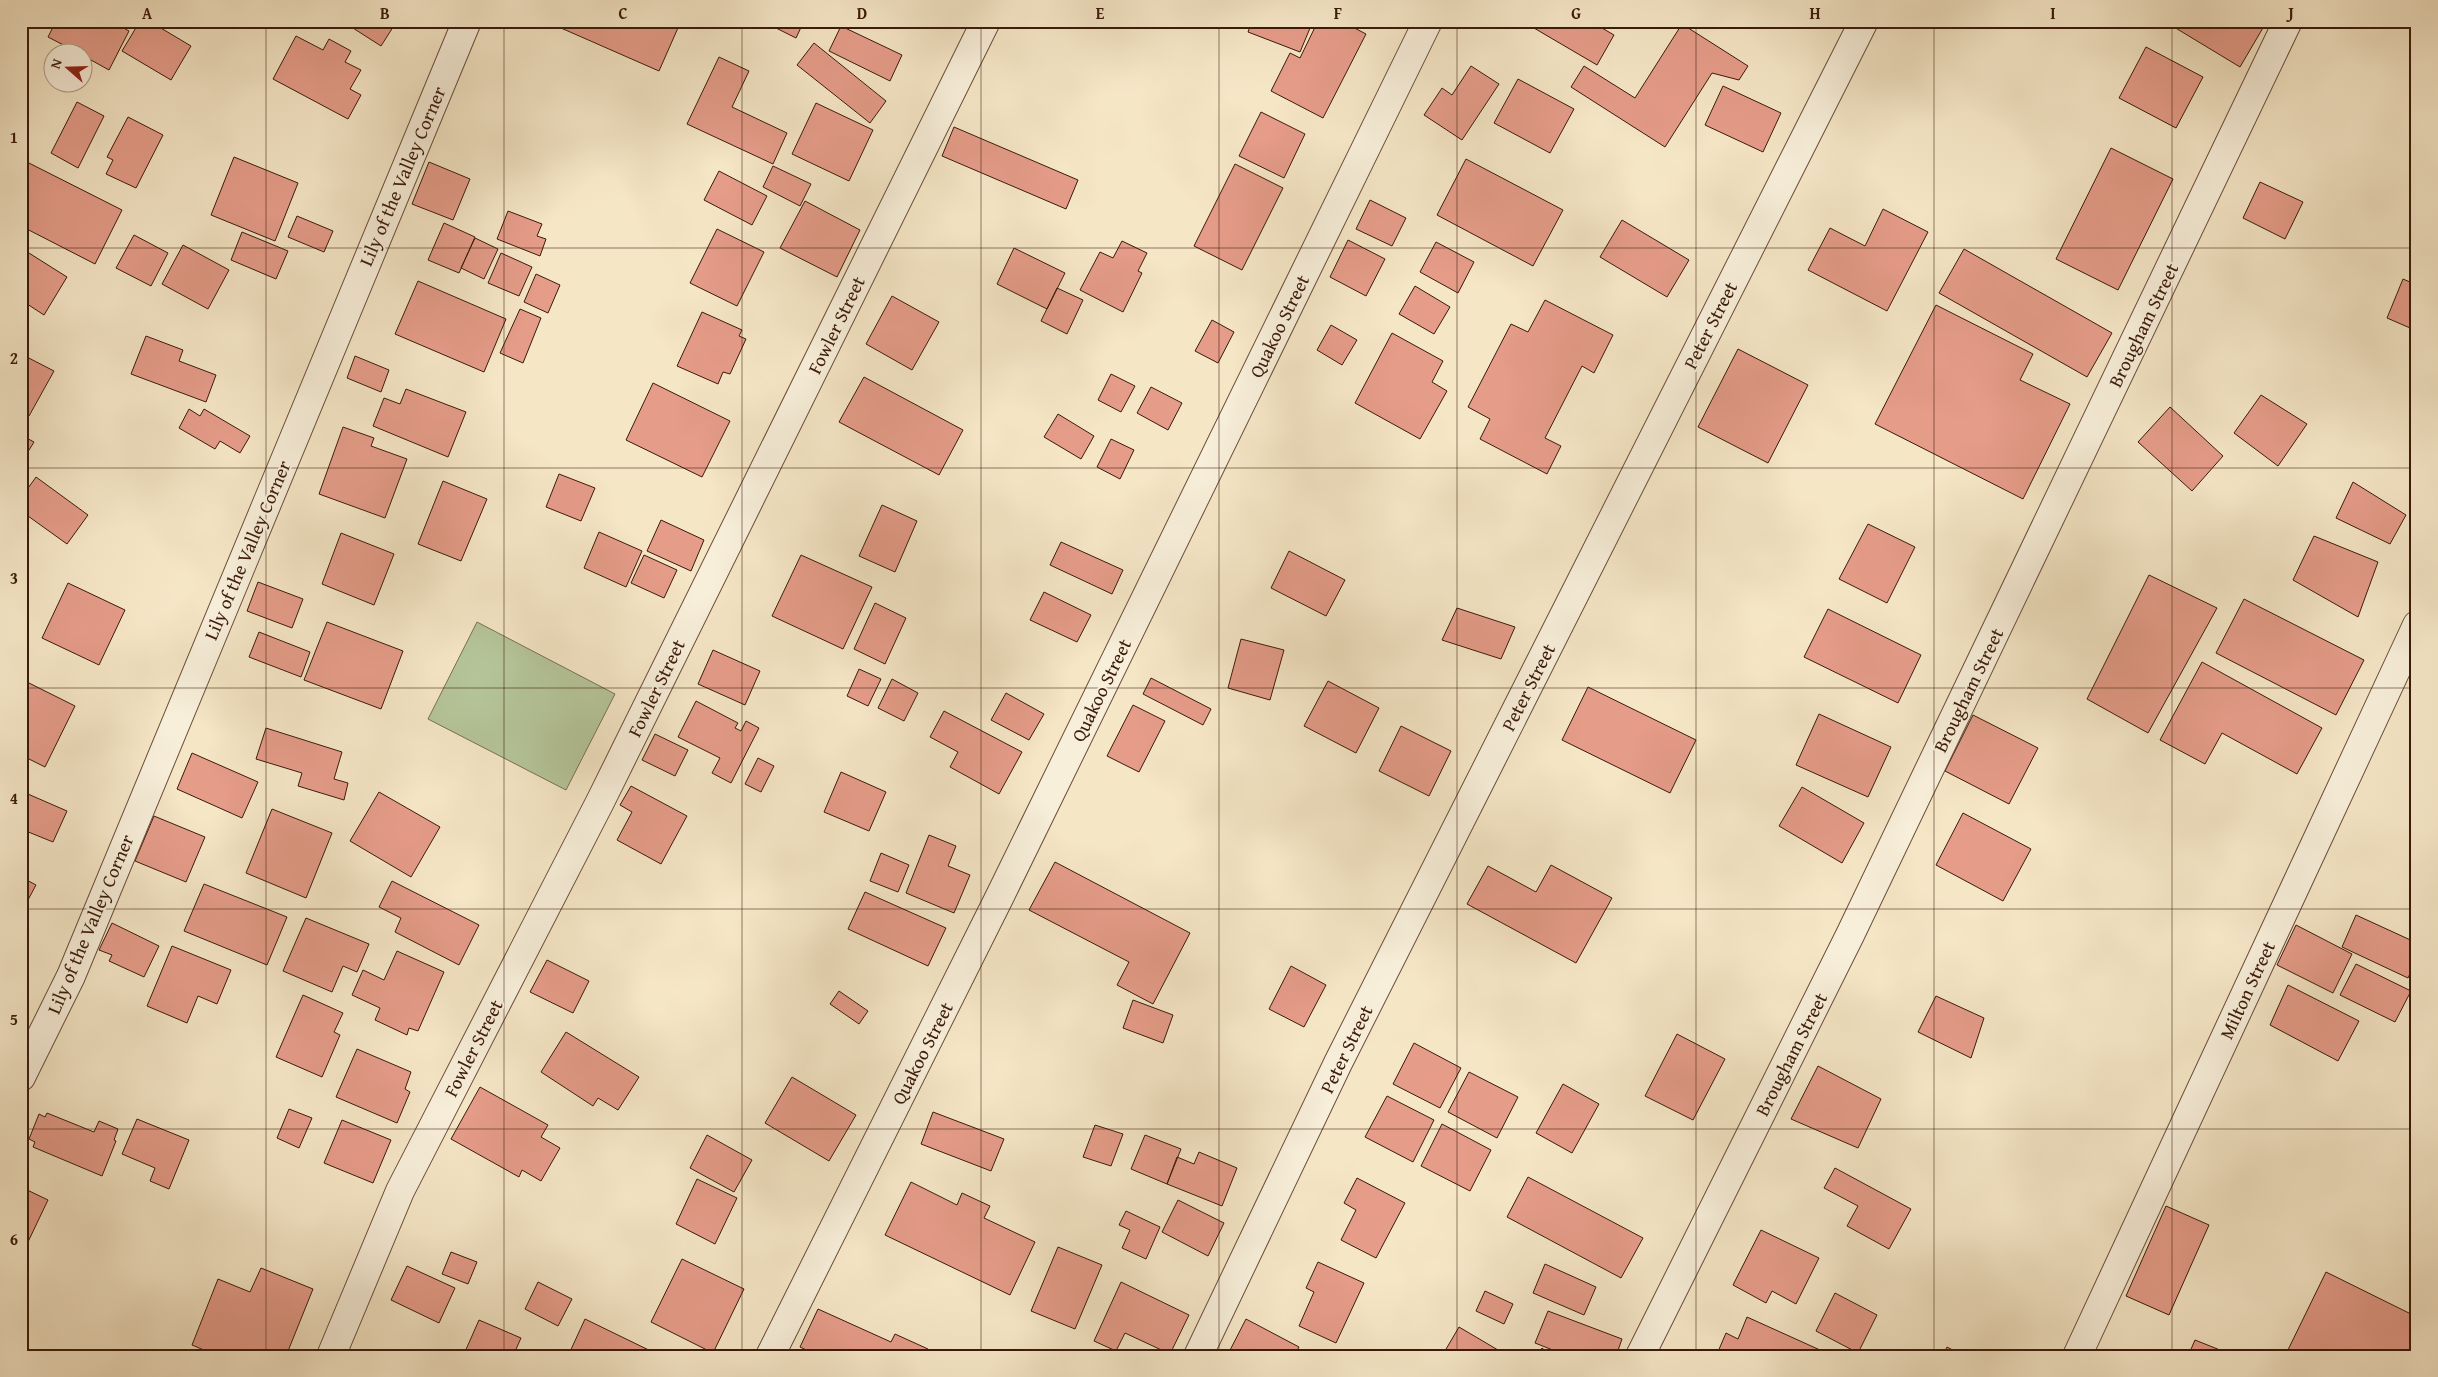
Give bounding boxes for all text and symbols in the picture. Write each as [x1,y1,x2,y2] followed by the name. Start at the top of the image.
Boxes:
[142,1,153,25] text: A
[380,1,390,25] text: B
[618,1,628,25] text: C
[857,1,867,25] text: D
[1096,1,1105,25] text: E
[1334,1,1342,25] text: F
[1571,1,1581,25] text: G
[1809,1,1821,25] text: H
[2050,1,2056,25] text: I
[2285,1,2294,25] text: J
[42,42,92,92] north arrow
[45,55,67,71] text: N
[351,82,453,270] street label: Lily of the Valley Corner
[10,125,18,149] text: 1
[2101,258,2185,392] street label: Brougham Street
[1242,269,1316,382] street label: Quakoo Street
[800,271,872,379] street label: Fowler Street
[1676,276,1744,374] street label: Peter Street
[10,346,18,370] text: 2
[196,456,298,644] street label: Lily of the Valley Corner
[10,566,18,590] text: 3
[1926,623,2010,757] street label: Brougham Street
[1064,633,1138,746] street label: Quakoo Street
[620,634,692,742] street label: Fowler Street
[1494,638,1562,736] street label: Peter Street
[10,786,18,810] text: 4
[39,830,141,1018] street label: Lily of the Valley Corner
[2212,936,2282,1044] street label: Milton Street
[1748,987,1834,1121] street label: Brougham Street
[437,994,510,1101] street label: Fowler Street
[884,997,960,1109] street label: Quakoo Street
[1313,1000,1379,1098] street label: Peter Street
[10,1007,18,1031] text: 5
[10,1227,18,1251] text: 6

